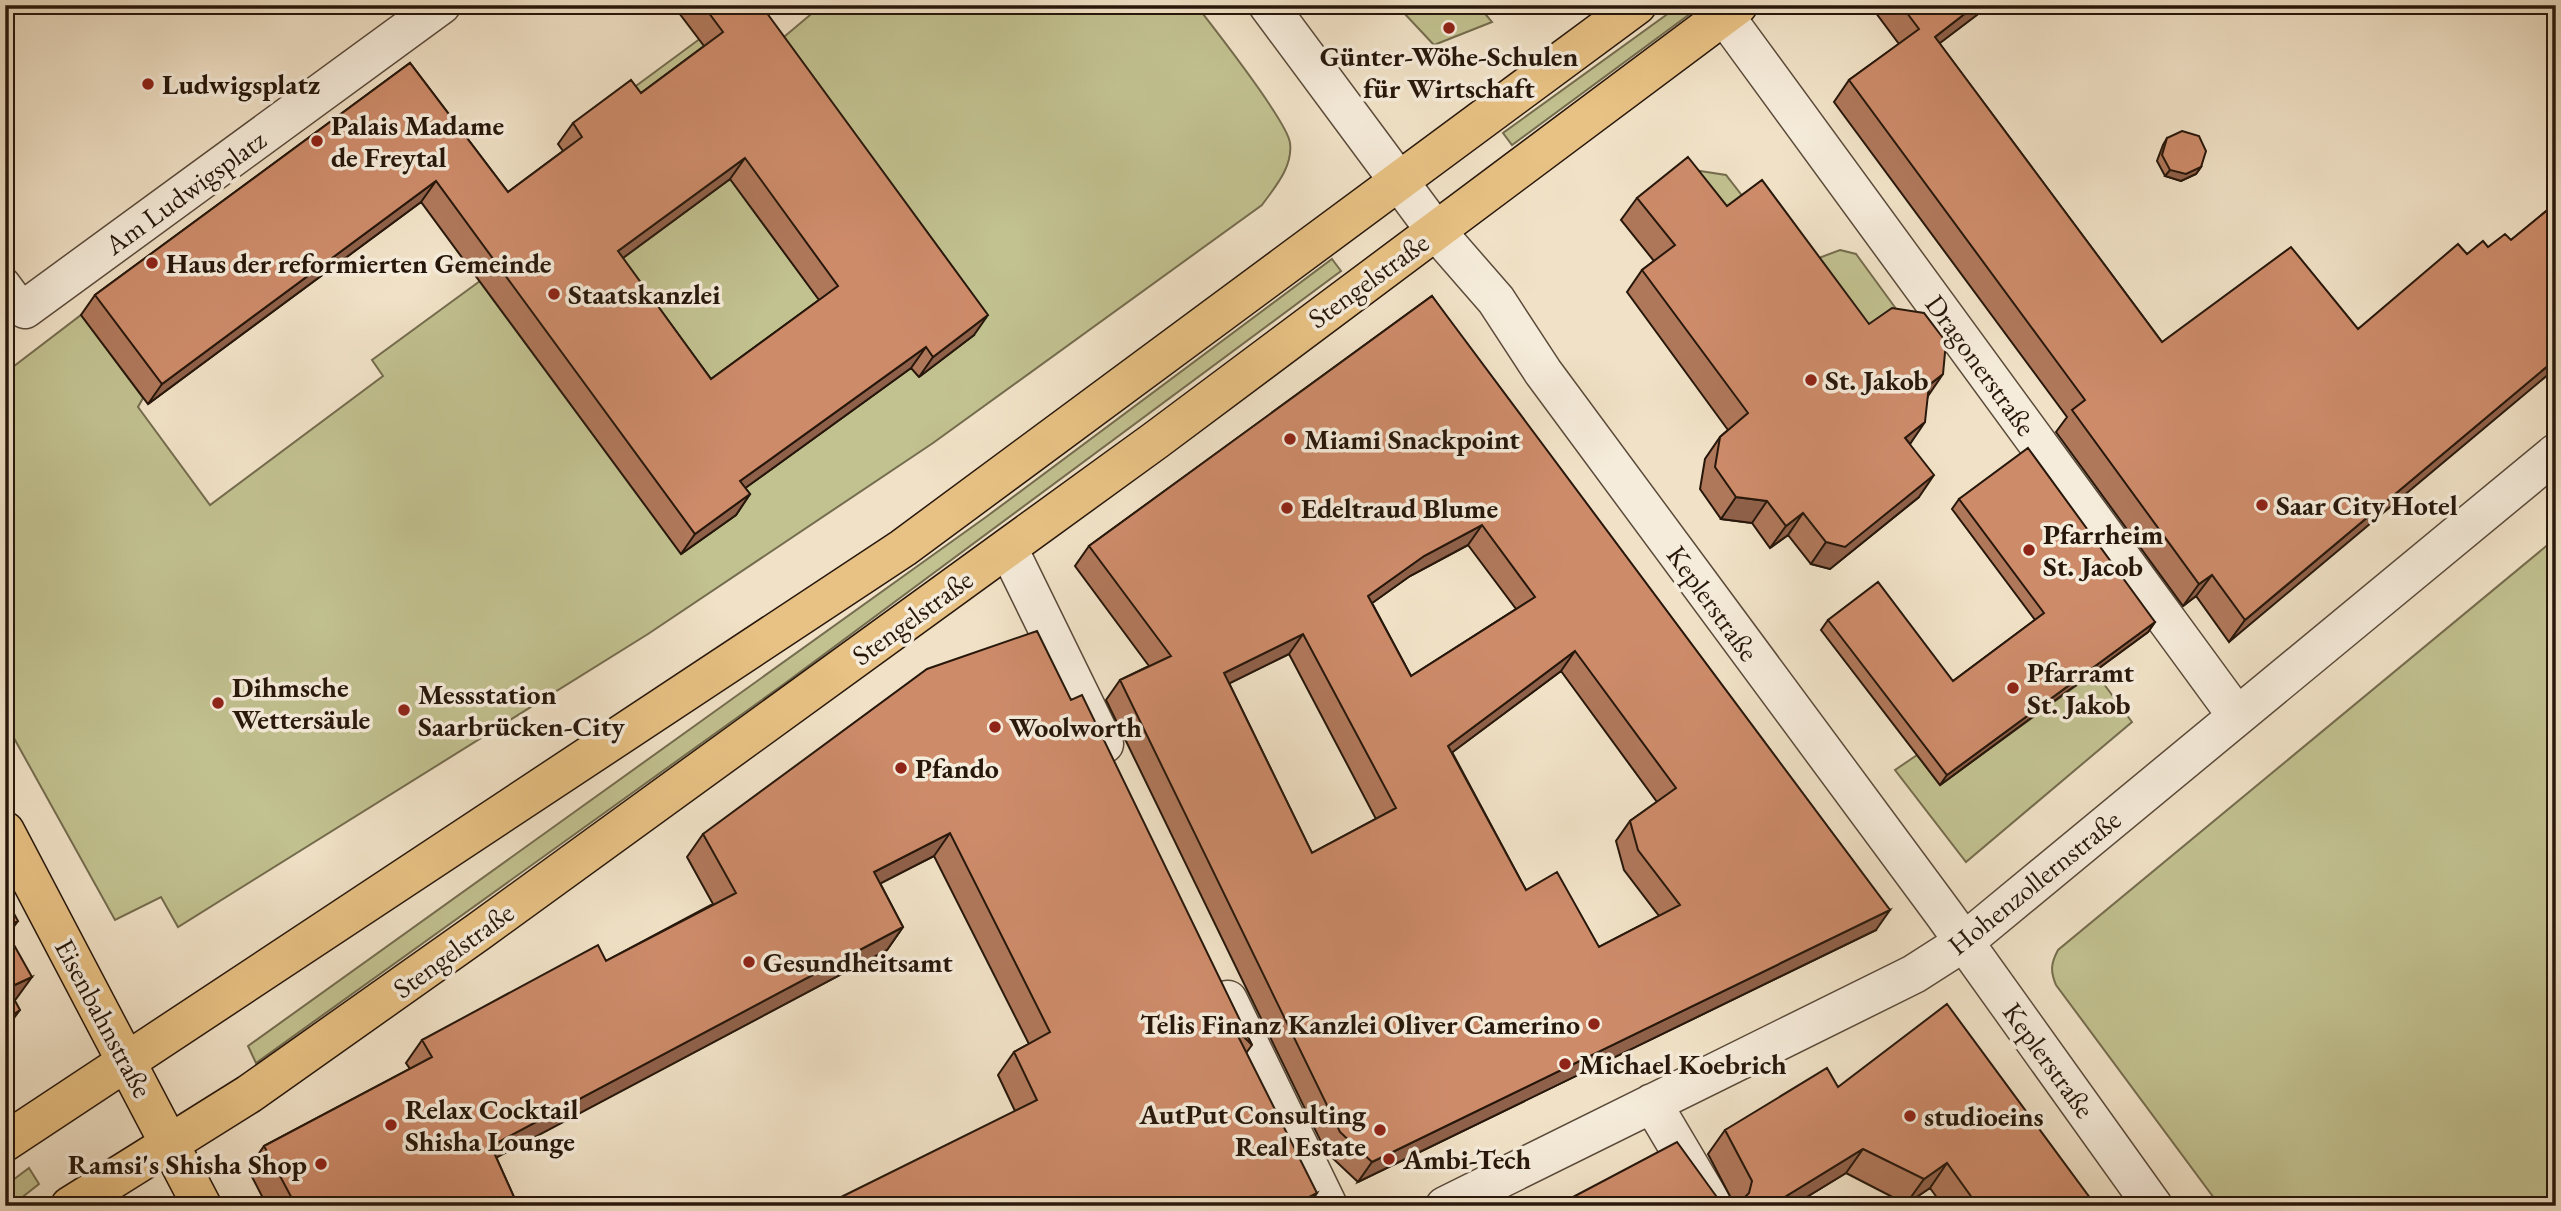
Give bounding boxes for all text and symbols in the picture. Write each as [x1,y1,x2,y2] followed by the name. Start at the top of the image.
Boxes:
[1441,20,1457,36] marker: Günter-Wöhe-Schulen für Wirtschaft
[1320,38,1578,106] place label: Günter-Wöhe-Schulen für Wirtschaft
[162,66,320,102] place label: Ludwigsplatz
[140,76,156,92] marker: Ludwigsplatz
[331,107,504,175] place label: Palais Madame de Freytal
[96,121,273,263] street label: Am Ludwigsplatz
[309,133,325,149] marker: Palais Madame de Freytal
[1300,224,1436,336] street label: Stengelstraße
[166,245,551,281] place label: Haus der reformierten Gemeinde
[144,255,160,271] marker: Haus der reformierten Gemeinde
[568,276,721,312] place label: Staatskanzlei
[546,286,562,302] marker: Staatskanzlei
[1918,287,2044,443] street label: Dragonerstraße
[1825,362,1928,398] place label: St. Jakob
[1803,372,1819,388] marker: St. Jakob
[1304,421,1520,457] place label: Miami Snackpoint
[1282,431,1298,447] marker: Miami Snackpoint
[2276,487,2458,523] place label: Saar City Hotel
[1301,490,1498,526] place label: Edeltraud Blume
[2254,497,2270,513] marker: Saar City Hotel
[1279,500,1295,516] marker: Edeltraud Blume
[2043,516,2164,584] place label: Pfarrheim St. Jacob
[1659,538,1767,668] street label: Keplerstraße
[2021,542,2037,558] marker: Pfarrheim St. Jacob
[844,561,980,673] street label: Stengelstraße
[2027,654,2134,722] place label: Pfarramt St. Jakob
[232,669,370,737] place label: Dihmsche Wettersäule
[418,676,625,744] place label: Messstation Saarbrücken-City
[2005,680,2021,696] marker: Pfarramt St. Jakob
[210,695,226,711] marker: Dihmsche Wettersäule
[396,702,412,718] marker: Messstation Saarbrücken-City
[1009,709,1142,745] place label: Woolworth
[987,719,1003,735] marker: Woolworth
[915,750,999,786] place label: Pfando
[893,760,909,776] marker: Pfando
[1940,801,2128,963] street label: Hohenzollernstraße
[385,894,521,1006] street label: Stengelstraße
[47,932,161,1104] street label: Eisenbahnstraße
[763,944,953,980] place label: Gesundheitsamt
[741,954,757,970] marker: Gesundheitsamt
[1995,995,2103,1125] street label: Keplerstraße
[1140,1006,1580,1042] place label: Telis Finanz Kanzlei Oliver Camerino
[1586,1016,1602,1032] marker: Telis Finanz Kanzlei Oliver Camerino
[1579,1046,1787,1082] place label: Michael Koebrich
[1557,1056,1573,1072] marker: Michael Koebrich
[405,1091,579,1159] place label: Relax Cocktail Shisha Lounge
[1138,1096,1367,1164] place label: AutPut Consulting Real Estate
[1924,1098,2044,1134] place label: studioeins
[1902,1108,1918,1124] marker: studioeins
[383,1117,399,1133] marker: Relax Cocktail Shisha Lounge
[1372,1122,1388,1138] marker: AutPut Consulting Real Estate
[1402,1141,1532,1177] place label: Ambi-Tech
[68,1146,307,1182] place label: Ramsi's Shisha Shop
[1381,1151,1397,1167] marker: Ambi-Tech
[313,1156,329,1172] marker: Ramsi's Shisha Shop

